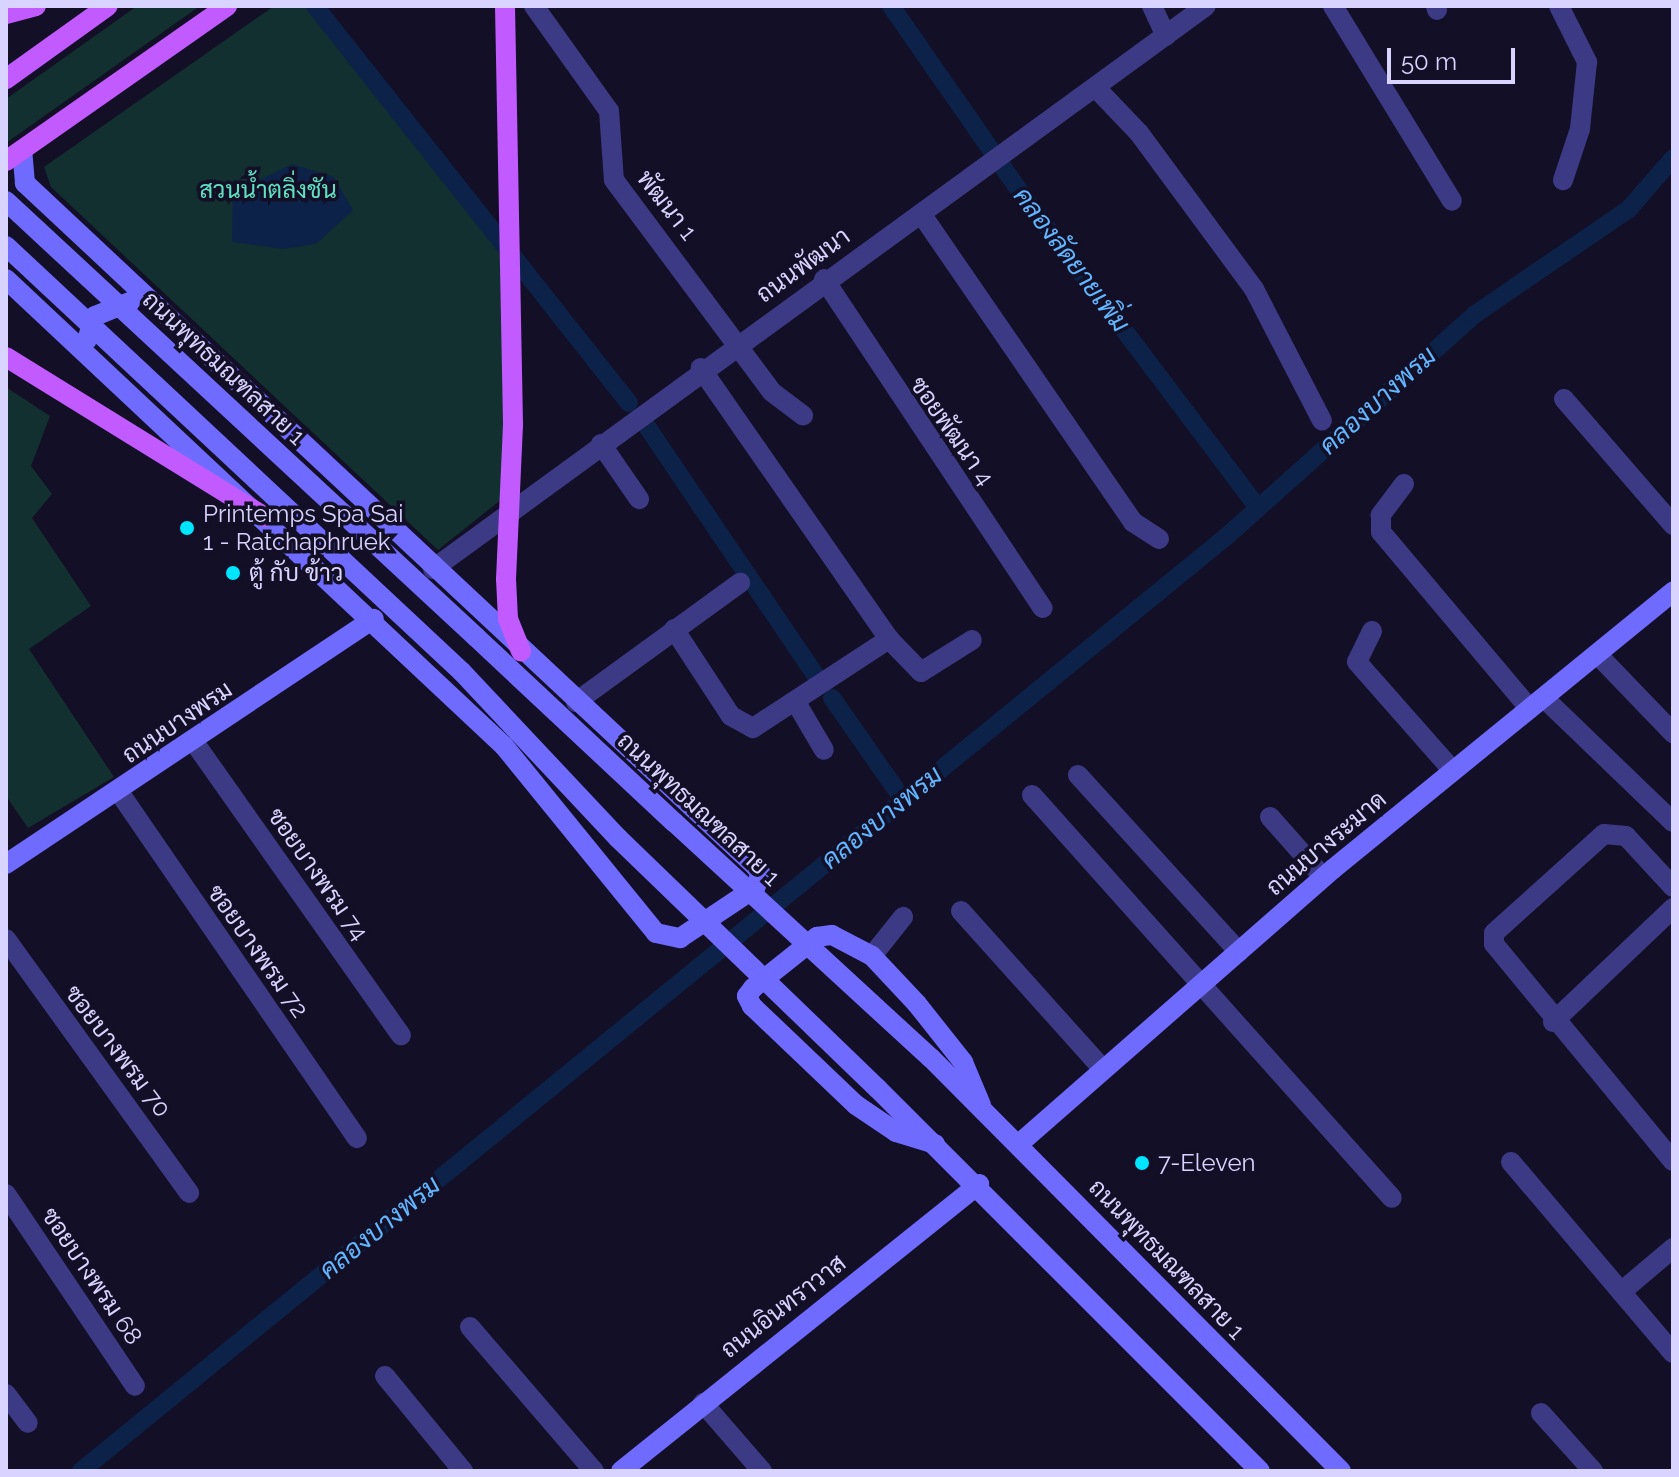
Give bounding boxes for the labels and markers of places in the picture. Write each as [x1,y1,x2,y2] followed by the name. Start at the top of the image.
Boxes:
[203,500,403,556] place label: Printemps Spa Sai 1 - Ratchaphruek
[178,519,196,537] marker: Printemps Spa Sai 1 - Ratchaphruek
[249,559,343,587] place label: ตู้ กับ ข้าว
[224,564,242,582] marker: ตู้ กับ ข้าว
[1158,1149,1256,1177] place label: 7-Eleven
[1133,1154,1151,1172] marker: 7-Eleven

